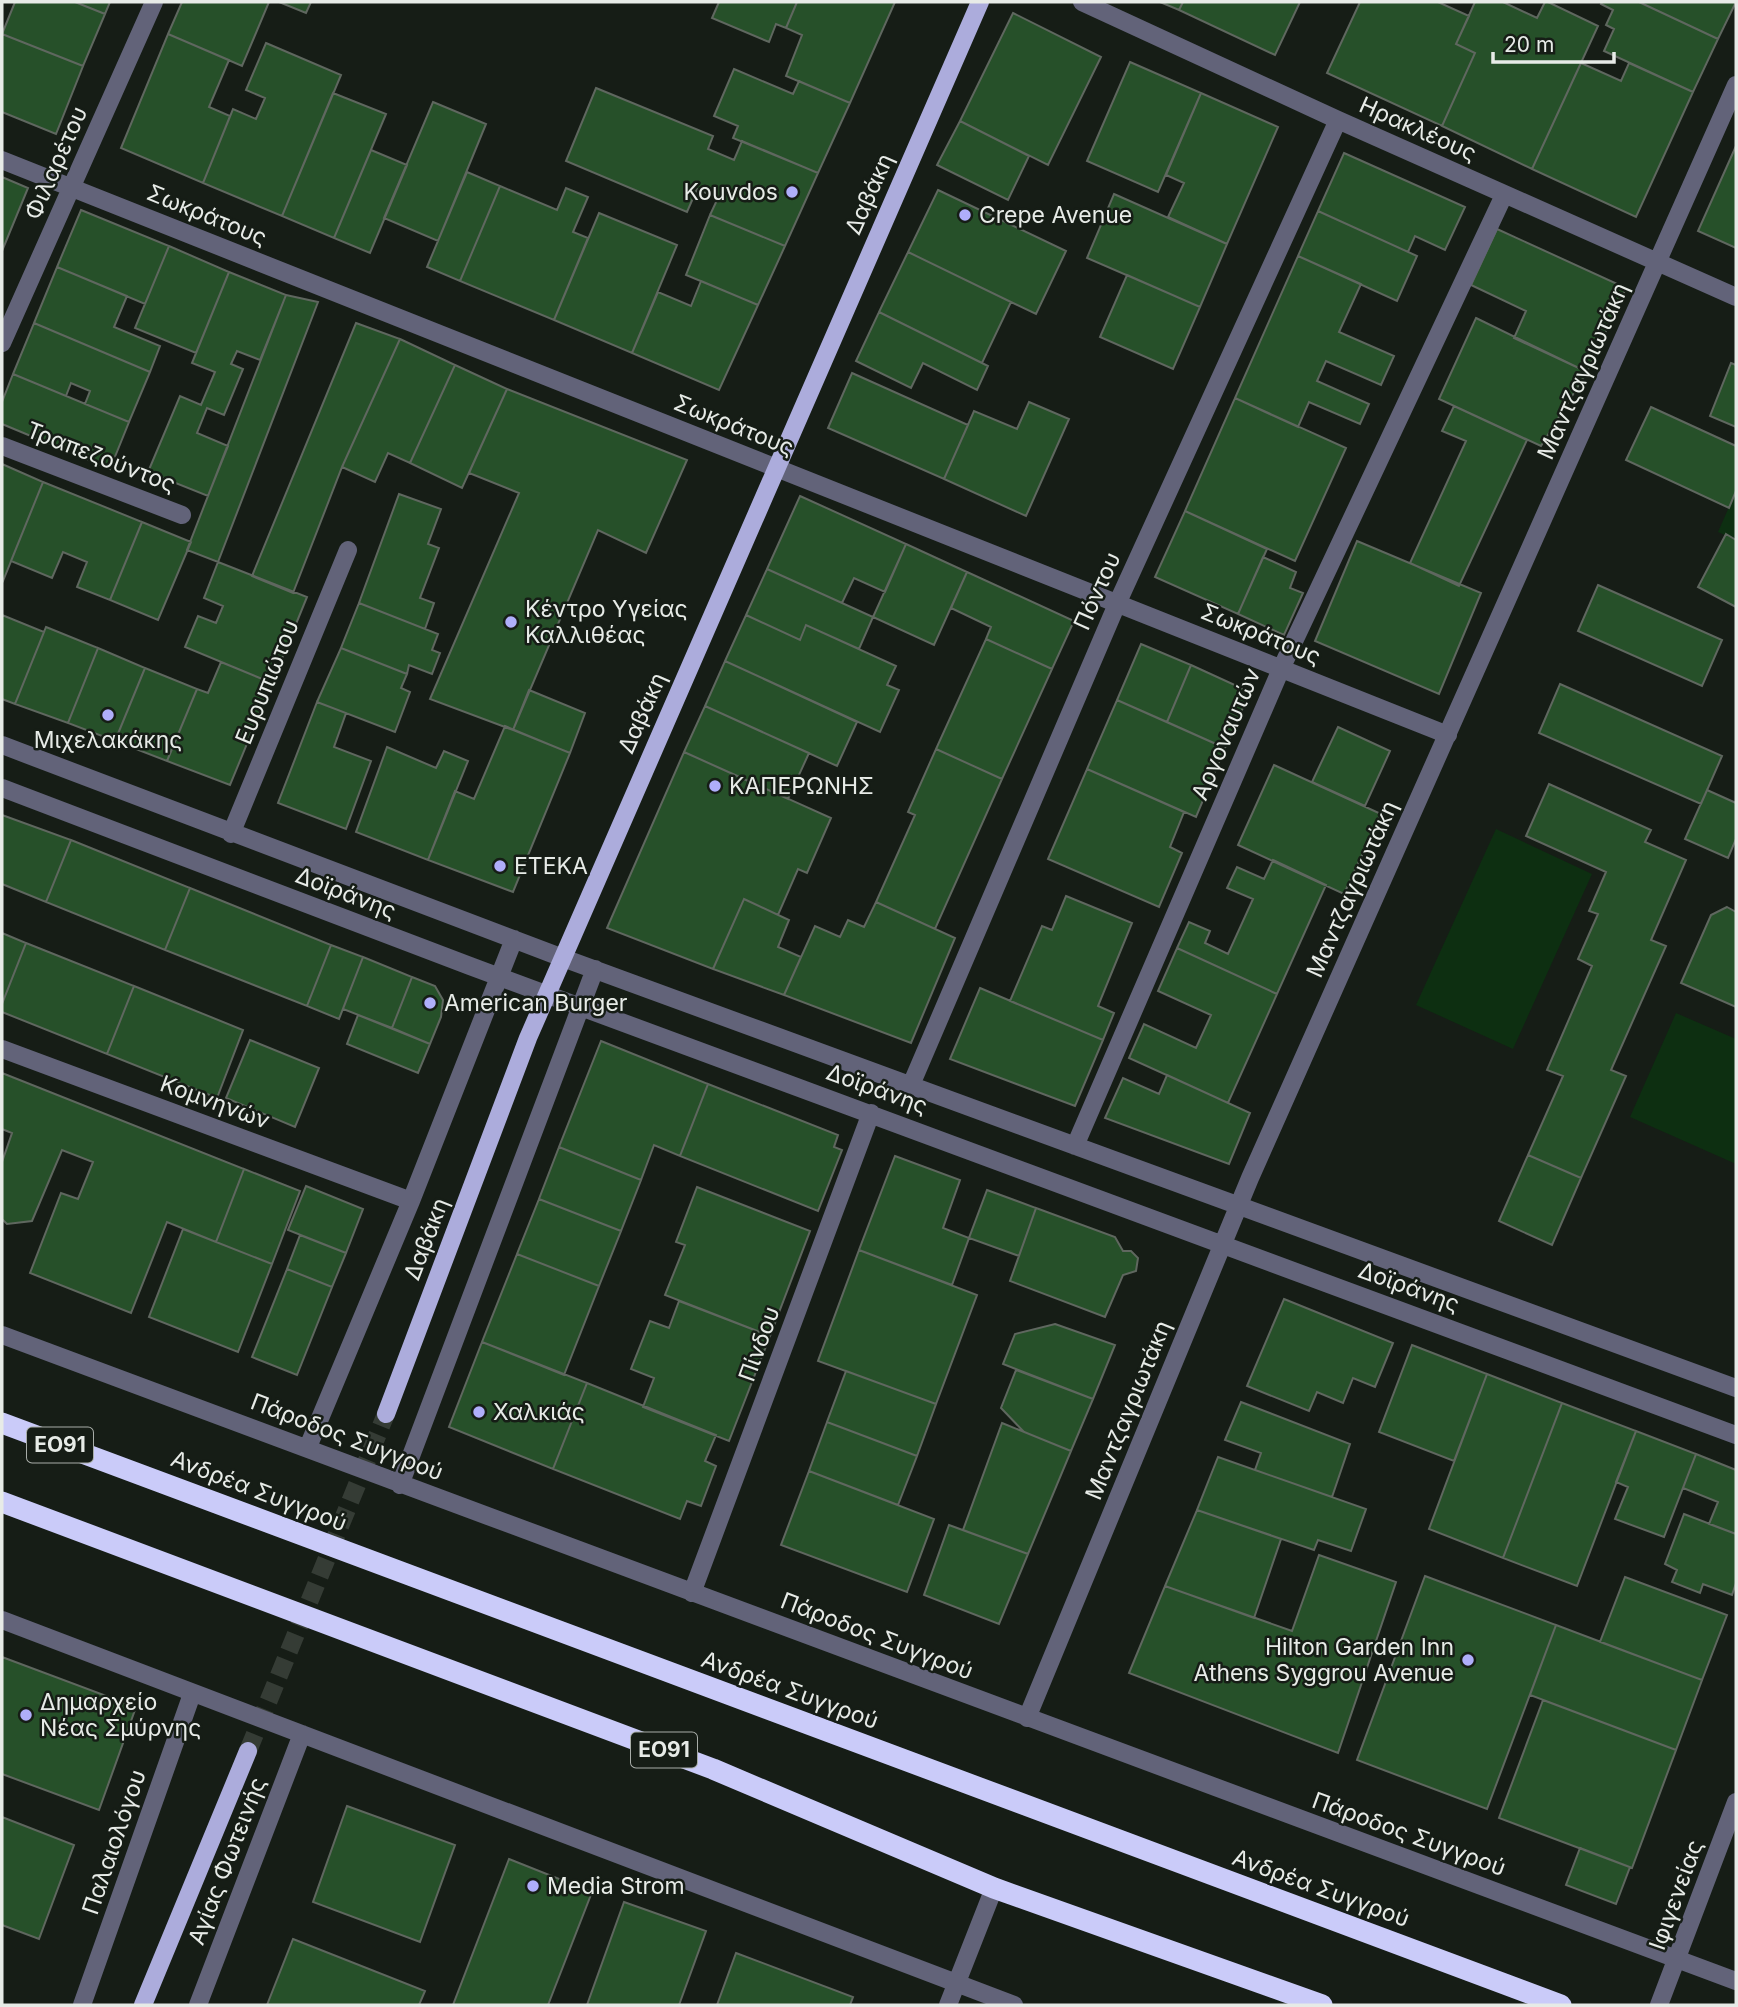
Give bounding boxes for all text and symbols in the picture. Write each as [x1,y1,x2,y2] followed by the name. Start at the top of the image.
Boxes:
[1493,21,1614,65] scale bar
[1504,32,1554,57] text: 20 m
[1355,91,1481,167] street label: Ηρακλέους
[19,102,93,224] street label: Φιλαρέτου
[839,149,899,239] street label: Δαβάκη
[143,178,271,252] street label: Σωκράτους
[684,178,778,206] place label: Kouvdos
[784,184,800,200] marker: Kouvdos
[979,201,1132,229] place label: Crepe Avenue
[957,207,973,223] marker: Crepe Avenue
[1531,278,1635,464] street label: Μαντζαγριωτάκη
[670,388,798,462] street label: Σωκράτους
[23,416,179,498] street label: Τραπεζούντος
[1068,548,1126,634] street label: Πόντου
[525,595,688,649] place label: Κέντρο Υγείας Καλλιθέας
[1197,597,1325,671] street label: Σωκράτους
[503,614,519,630] marker: Κέντρο Υγείας Καλλιθέας
[229,616,305,748] street label: Ευρυπιώτου
[1186,664,1266,804] street label: Αργοναυτών
[612,668,672,758] street label: Δαβάκη
[100,707,116,723] marker: Μιχελακάκης
[34,726,182,754] place label: Μιχελακάκης
[729,772,874,800] place label: ΚΑΠΕΡΩΝΗΣ
[707,778,723,794] marker: ΚΑΠΕΡΩΝΗΣ
[1300,796,1404,982] street label: Μαντζαγριωτάκη
[514,852,588,880] place label: ΕΤΕΚΑ
[492,858,508,874] marker: ΕΤΕΚΑ
[292,861,400,925] street label: Δοϊράνης
[444,989,628,1017] place label: American Burger
[422,995,438,1011] marker: American Burger
[823,1058,931,1120] street label: Δοϊράνης
[156,1069,274,1135] street label: Κομνηνών
[398,1194,454,1284] street label: Δαβάκη
[1355,1256,1463,1318] street label: Δοϊράνης
[733,1303,785,1385] street label: Πίνδου
[1079,1316,1177,1504] street label: Μαντζαγριωτάκη
[247,1387,447,1487] street label: Πάροδος Συγγρού
[493,1398,585,1426] place label: Χαλκιάς
[471,1404,487,1420] marker: Χαλκιάς
[27,1428,93,1462] road number: ΕΟ91
[167,1445,351,1537] street label: Ανδρέα Συγγρού
[777,1586,977,1686] street label: Πάροδος Συγγρού
[1193,1633,1454,1687] place label: Hilton Garden Inn Athens Syggrou Avenue
[698,1645,882,1735] street label: Ανδρέα Συγγρού
[1460,1652,1476,1668] marker: Hilton Garden Inn Athens Syggrou Avenue
[40,1688,201,1742] place label: Δημαρχείο Νέας Σμύρνης
[18,1707,34,1723] marker: Δημαρχείο Νέας Σμύρνης
[631,1732,697,1768] road number: ΕΟ91
[76,1766,152,1918] street label: Παλαιολόγου
[182,1773,272,1949] street label: Αγίας Φωτεινής
[1308,1786,1510,1882] street label: Πάροδος Συγγρού
[1643,1836,1709,1954] street label: Ιφιγενείας
[1229,1843,1413,1933] street label: Ανδρέα Συγγρού
[547,1872,685,1900] place label: Media Strom
[525,1878,541,1894] marker: Media Strom

